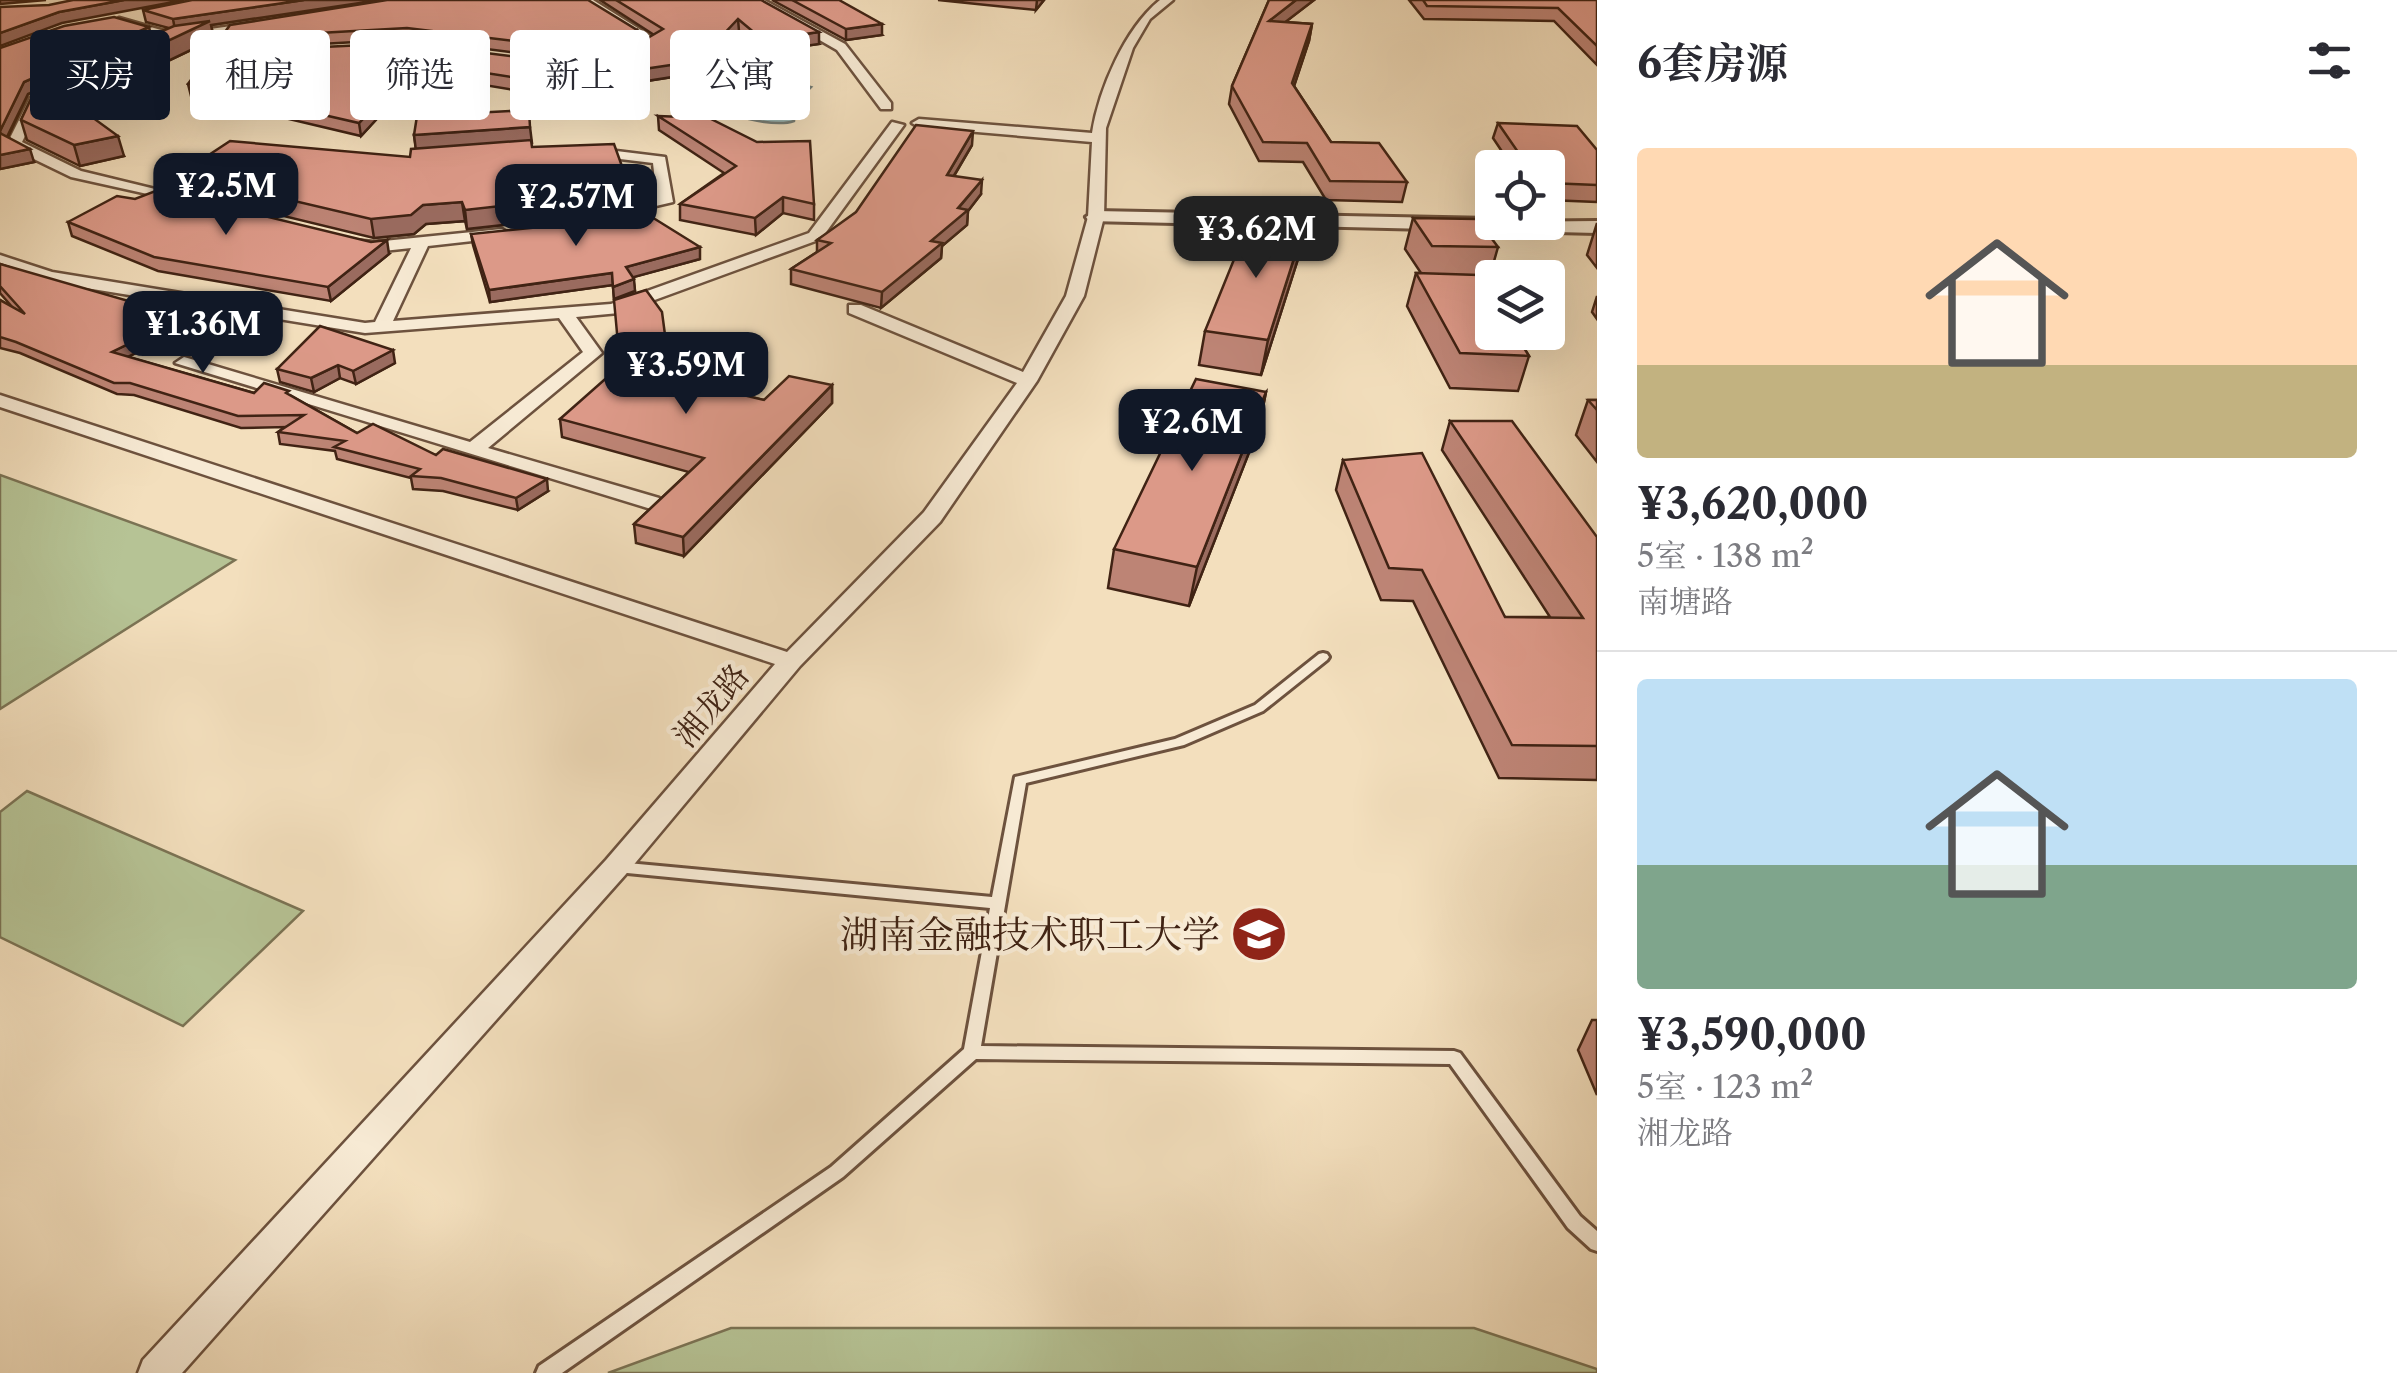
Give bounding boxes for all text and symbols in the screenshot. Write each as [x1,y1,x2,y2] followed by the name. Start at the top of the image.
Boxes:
[30,30,170,120] chip: 买房
[190,30,330,120] chip: 租房
[350,30,490,120] chip: 筛选
[510,30,650,120] chip: 新上
[670,30,810,120] chip: 公寓
[2302,33,2357,88] icon: filters
[1637,37,1788,89] text: 6套房源
[1475,150,1565,350] map controls
[1475,150,1565,240] button: locate
[156,153,296,238] pin: ¥2.5M
[495,164,657,249] pin: ¥2.57M
[175,166,277,205] text: ¥2.5M
[517,177,635,216] text: ¥2.57M
[1175,196,1337,281] pin: ¥3.62M
[1196,209,1316,248] text: ¥3.62M
[1907,213,2087,393] icon: home
[1475,260,1565,350] button: layers
[122,291,284,376] pin: ¥1.36M
[145,304,261,343] text: ¥1.36M
[605,332,767,417] pin: ¥3.59M
[626,345,746,384] text: ¥3.59M
[1122,389,1262,474] pin: ¥2.6M
[1141,402,1243,441] text: ¥2.6M
[1637,478,1868,530] text: ¥3,620,000
[1637,536,1814,575] text: 5室 · 138 m²
[1637,582,1733,621] text: 南塘路
[665,656,757,754] street label: 湘龙路
[1907,744,2087,924] icon: home
[1229,904,1289,964] school or university icon: 湖南金融技术职工大学
[840,911,1220,958] place label: 湖南金融技术职工大学
[1637,1009,1867,1061] text: ¥3,590,000
[1637,1067,1813,1106] text: 5室 · 123 m²
[1637,1113,1733,1152] text: 湘龙路

